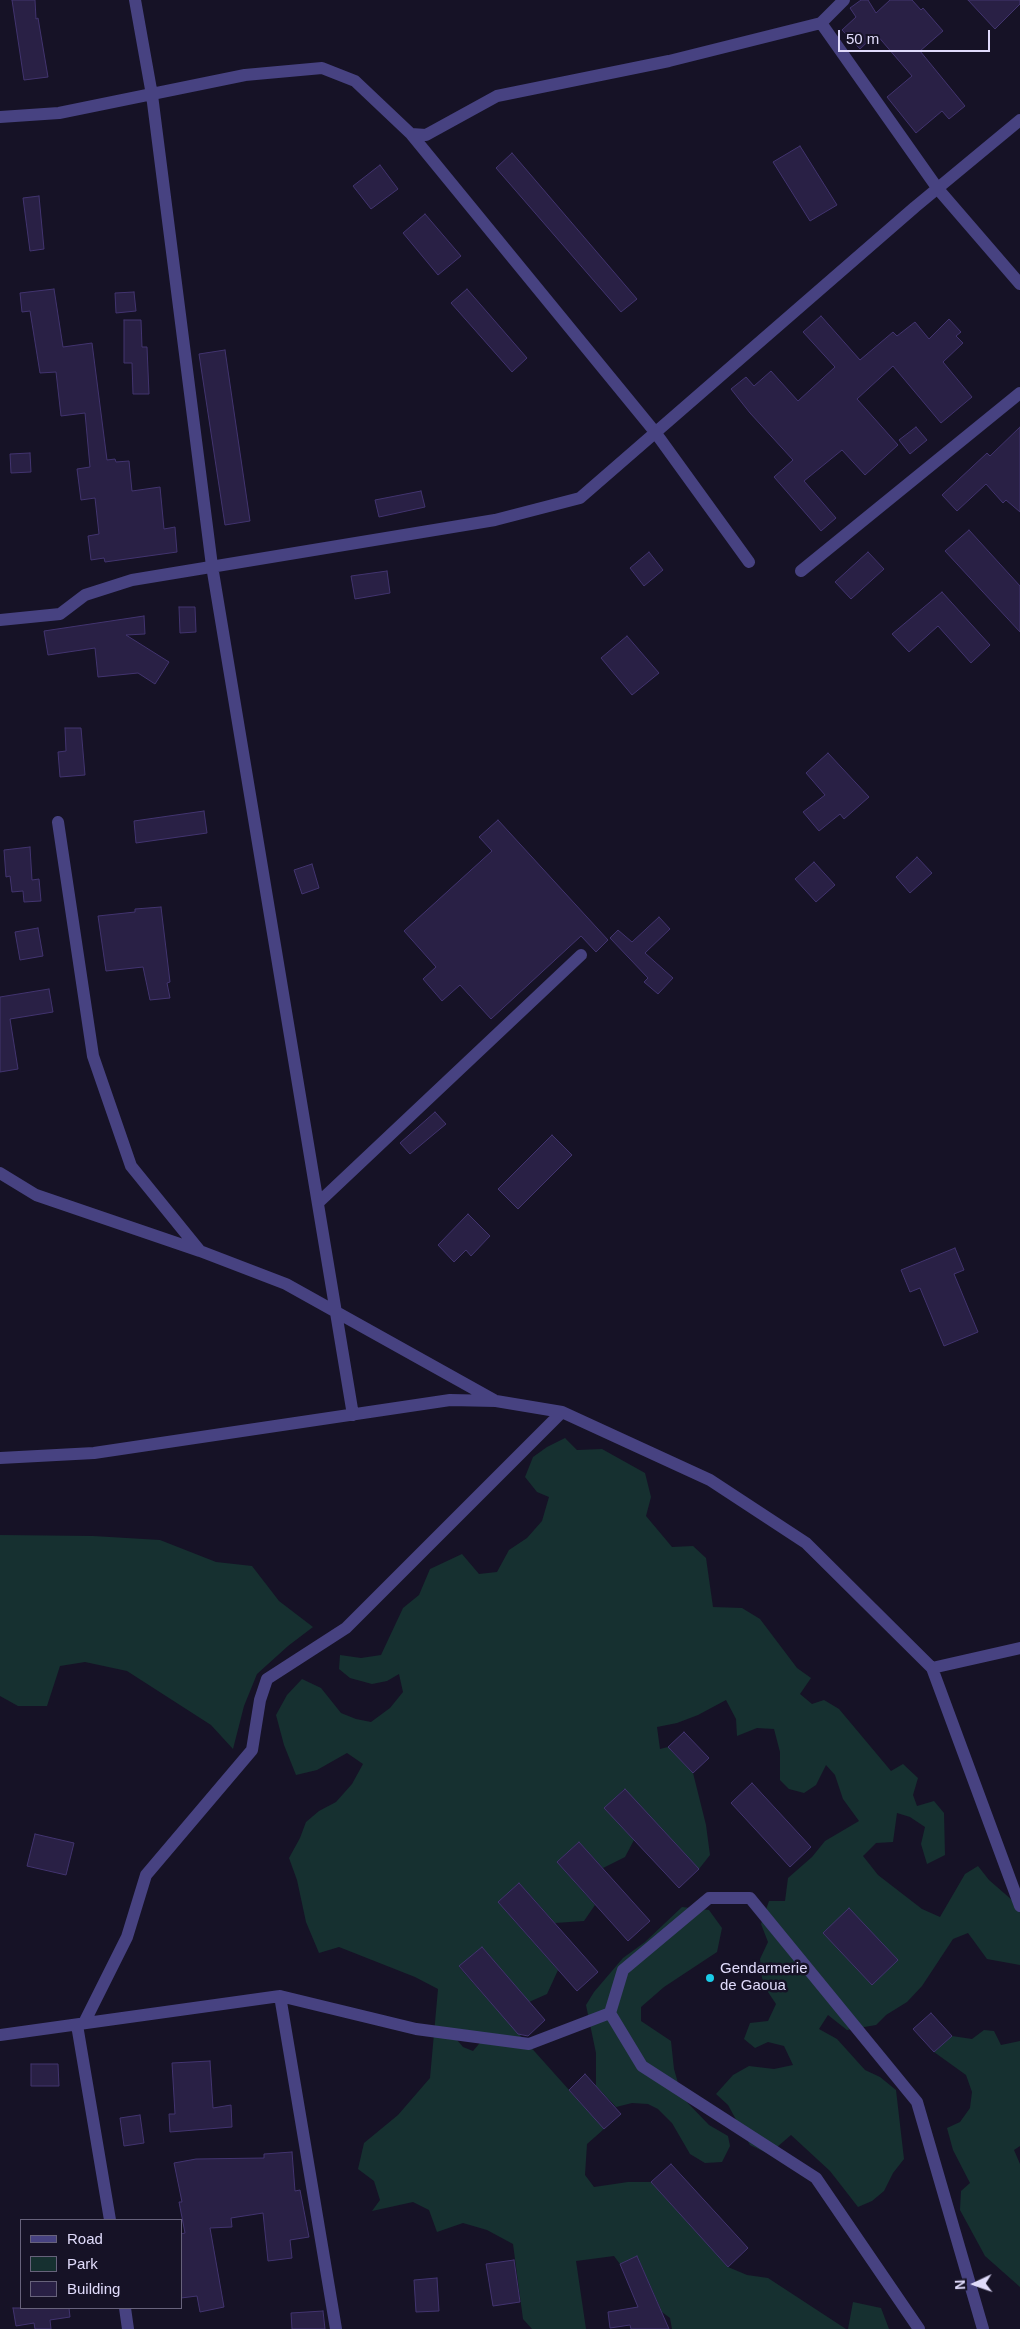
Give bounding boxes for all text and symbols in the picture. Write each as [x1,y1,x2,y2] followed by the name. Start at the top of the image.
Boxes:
[840,20,992,52] scale bar
[846,30,879,47] text: 50 m
[720,1960,808,1995] place label: Gendarmerie de Gaoua
[704,1972,716,1984] marker: Gendarmerie de Gaoua
[20,2219,182,2309] legend
[67,2230,103,2247] text: Road
[67,2255,98,2272] text: Park
[950,2259,1000,2309] north arrow
[952,2279,968,2290] text: N
[67,2280,120,2297] text: Building

